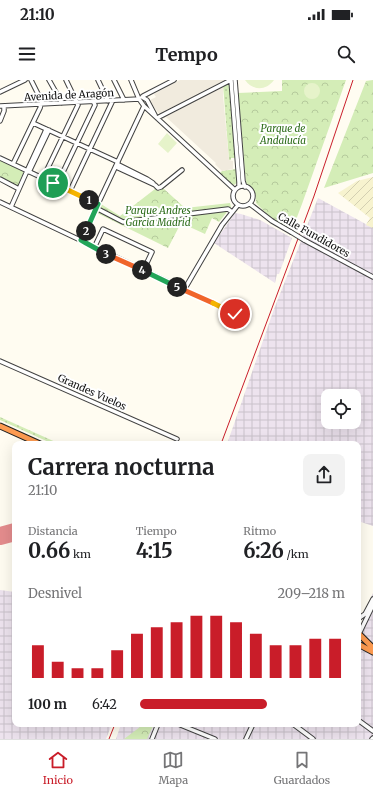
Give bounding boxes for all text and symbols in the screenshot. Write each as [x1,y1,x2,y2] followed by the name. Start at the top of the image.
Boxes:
[20,5,55,24] text: 21:10
[16,43,38,65] icon: menu
[155,43,218,66] text: Tempo
[335,43,357,65] icon: search
[23,86,115,104] street label: Avenida de Aragón
[259,122,306,147] park label: Parque de Andalucía
[36,166,70,200] pin
[42,172,64,194] icon: arrive
[79,190,99,210] pin: 1
[86,193,92,207] text: 1
[125,204,191,229] park label: Parque Andres Garcia Madrid
[276,210,352,260] street label: Calle Fundidores
[76,221,96,241] pin: 2
[83,224,89,238] text: 2
[96,244,116,264] pin: 3
[103,247,109,261] text: 3
[132,260,152,280] pin: 4
[139,263,146,277] text: 4
[167,277,187,297] pin: 5
[174,280,180,294] text: 5
[218,297,252,331] pin
[224,303,246,325] icon: check
[56,371,128,413] street label: Grandes Vuelos
[321,389,361,429] map controls
[321,389,361,429] button: locate
[28,453,215,481] text: Carrera nocturna
[303,454,345,496] button: share
[28,482,57,499] text: 21:10
[28,524,78,538] text: Distancia
[136,524,177,538] text: Tiempo
[243,524,276,538] text: Ritmo
[28,538,70,563] text: 0.66
[136,538,173,563] text: 4:15
[243,538,284,563] text: 6:26
[70,547,91,561] text: km
[284,547,309,561] text: /km
[28,585,82,602] text: Desnivel
[277,585,345,602] text: 209–218 m
[28,696,67,713] text: 100 m
[92,696,117,713] text: 6:42
[43,749,73,787] tab: Inicio
[159,749,188,787] tab: Mapa
[274,749,330,787] tab: Guardados

